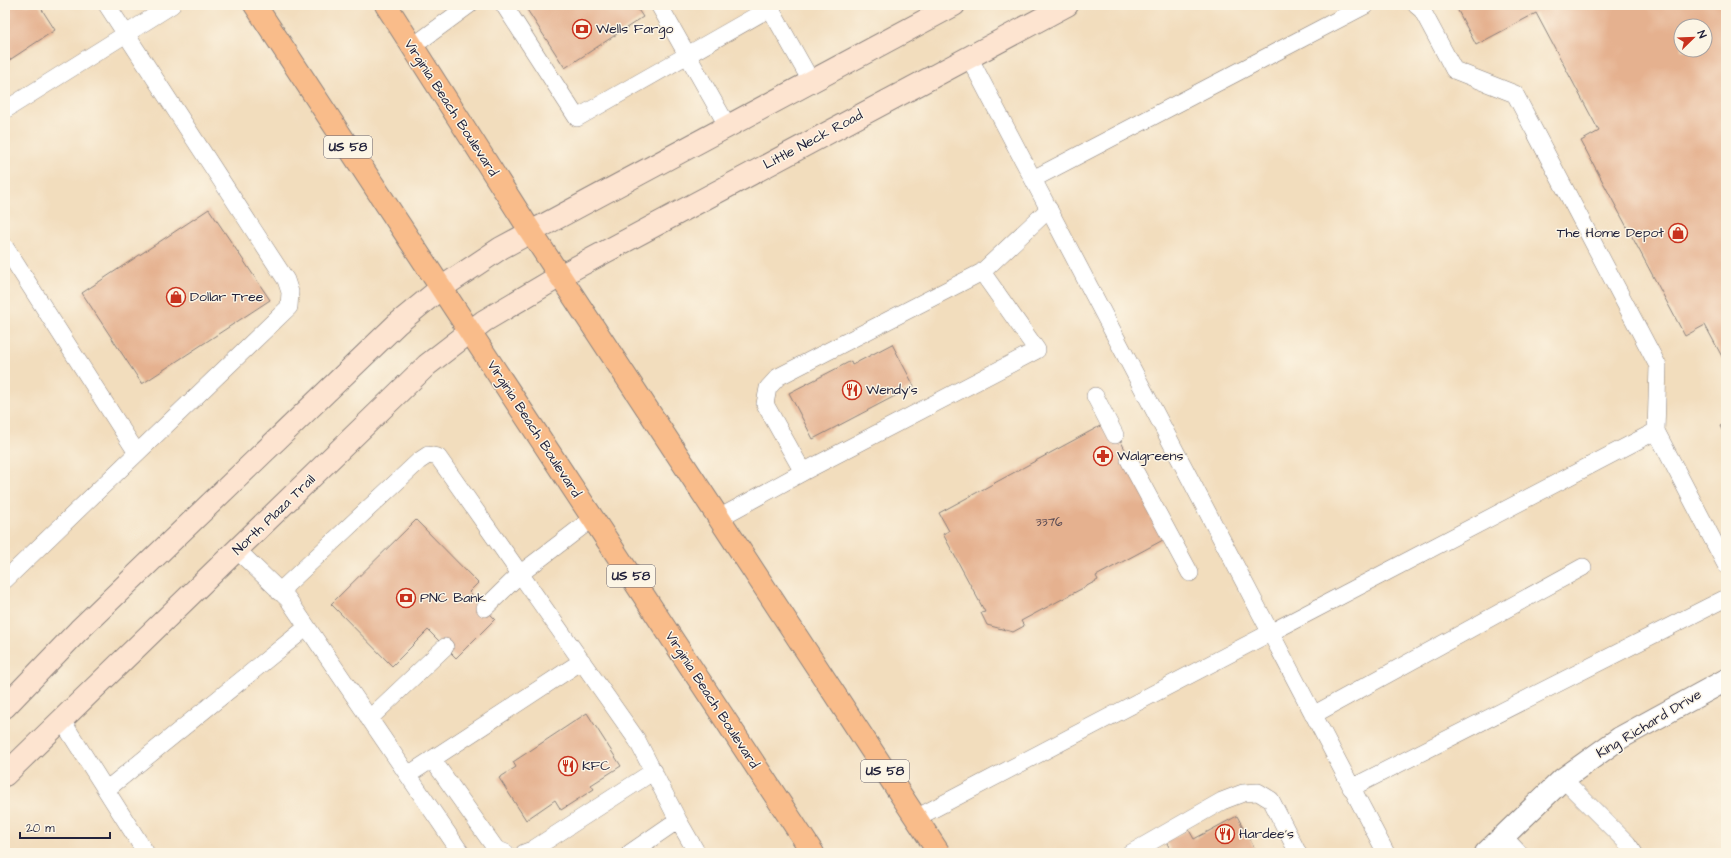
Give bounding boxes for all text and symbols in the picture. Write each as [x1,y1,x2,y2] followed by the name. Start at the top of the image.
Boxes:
[571,18,593,40] bank icon: Wells Fargo
[1673,18,1713,58] north arrow
[596,19,674,39] place label: Wells Fargo
[1693,28,1710,40] text: N
[399,36,503,180] street label: Virginia Beach Boulevard
[760,105,866,175] street label: Little Neck Road
[324,136,372,158] road number: US 58
[1667,222,1689,244] shop icon: The Home Depot
[1557,223,1664,243] place label: The Home Depot
[165,286,187,308] shop icon: Dollar Tree
[190,287,264,307] place label: Dollar Tree
[482,357,586,501] street label: Virginia Beach Boulevard
[841,379,863,401] restaurant icon: Wendy's
[866,380,918,400] place label: Wendy's
[1092,445,1114,467] pharmacy icon: Walgreens
[1117,446,1184,466] place label: Walgreens
[228,470,320,560] street label: North Plaza Trail
[1035,514,1063,531] house number: 3376
[607,565,655,587] road number: US 58
[395,587,417,609] bank icon: PNC Bank
[420,588,486,608] place label: PNC Bank
[660,628,764,772] street label: Virginia Beach Boulevard
[1593,684,1706,763] street label: King Richard Drive
[557,755,579,777] restaurant icon: KFC
[582,756,610,776] place label: KFC
[861,760,909,782] road number: US 58
[20,814,110,840] scale bar
[26,820,55,837] text: 20 m
[1214,823,1236,845] restaurant icon: Hardee's
[1239,824,1294,844] place label: Hardee's

